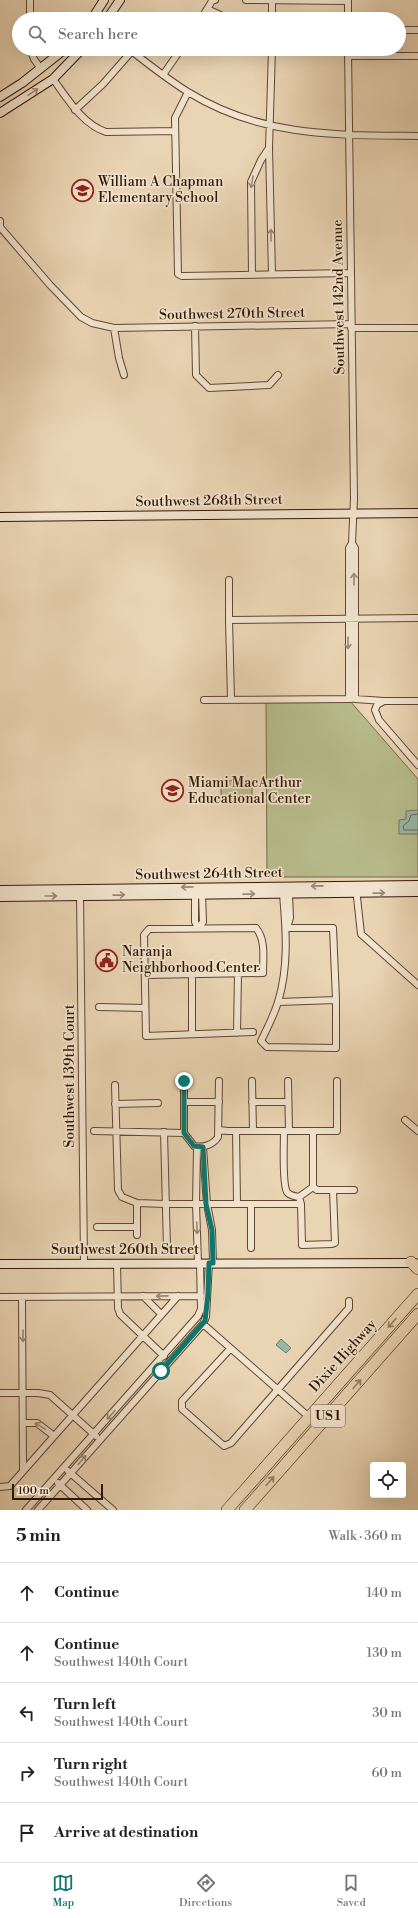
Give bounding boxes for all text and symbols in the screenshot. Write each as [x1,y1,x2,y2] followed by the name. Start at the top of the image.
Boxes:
[12,12,406,56] search box
[26,23,48,45] icon: search
[58,25,138,44] text: Search here
[27,88,38,96] one-way arrow
[97,173,224,207] place label: William A Chapman Elementary School
[248,176,256,189] one-way arrow
[70,177,96,203] school or university icon: William A Chapman Elementary School
[329,219,349,375] street label: Southwest 142nd Avenue
[267,229,275,242] one-way arrow
[159,304,305,324] street label: Southwest 270th Street
[135,491,283,511] street label: Southwest 268th Street
[350,573,358,586] one-way arrow
[344,636,352,649] one-way arrow
[188,774,311,808] place label: Miami MacArthur Educational Center
[160,778,186,804] school or university icon: Miami MacArthur Educational Center
[135,864,283,884] street label: Southwest 264th Street
[311,882,324,890] one-way arrow
[181,883,194,891] one-way arrow
[372,889,385,897] one-way arrow
[242,890,255,898] one-way arrow
[112,891,125,899] one-way arrow
[44,892,57,900] one-way arrow
[122,943,259,977] place label: Naranja Neighborhood Center
[94,947,120,973] public building icon: Naranja Neighborhood Center
[61,1004,79,1148] street label: Southwest 139th Court
[175,1072,193,1090] route end
[193,1221,201,1234] one-way arrow
[51,1241,199,1259] street label: Southwest 260th Street
[156,1292,169,1300] one-way arrow
[306,1316,381,1396] street label: Dixie Highway
[388,1318,397,1329] one-way arrow
[19,1329,27,1342] one-way arrow
[152,1362,170,1380] route start
[352,1378,361,1389] one-way arrow
[311,1405,345,1427] road number: US 1
[107,1409,116,1420] one-way arrow
[34,1422,46,1430] one-way arrow
[78,1454,87,1465] one-way arrow
[370,1462,406,1498] map controls
[370,1462,406,1498] button: locate
[266,1476,275,1486] one-way arrow
[12,1482,103,1501] scale bar
[18,1484,49,1498] text: 100 m
[16,1525,61,1547] text: 5 min
[329,1528,402,1544] text: Walk · 360 m
[16,1582,38,1604] icon: ahead
[54,1583,119,1602] text: Continue
[366,1585,402,1601] text: 140 m
[54,1635,119,1654] text: Continue
[16,1642,38,1664] icon: ahead
[367,1645,402,1661] text: 130 m
[54,1654,188,1670] text: Southwest 140th Court
[54,1695,116,1714] text: Turn left
[16,1702,38,1724] icon: left
[372,1705,402,1721] text: 30 m
[54,1714,188,1730] text: Southwest 140th Court
[54,1755,128,1774] text: Turn right
[16,1762,38,1784] icon: right
[371,1765,402,1781] text: 60 m
[54,1774,188,1790] text: Southwest 140th Court
[16,1822,38,1844] icon: arrive
[54,1823,198,1842] text: Arrive at destination
[52,1872,74,1910] tab: Map
[179,1872,232,1910] tab: Directions
[337,1872,366,1910] tab: Saved

